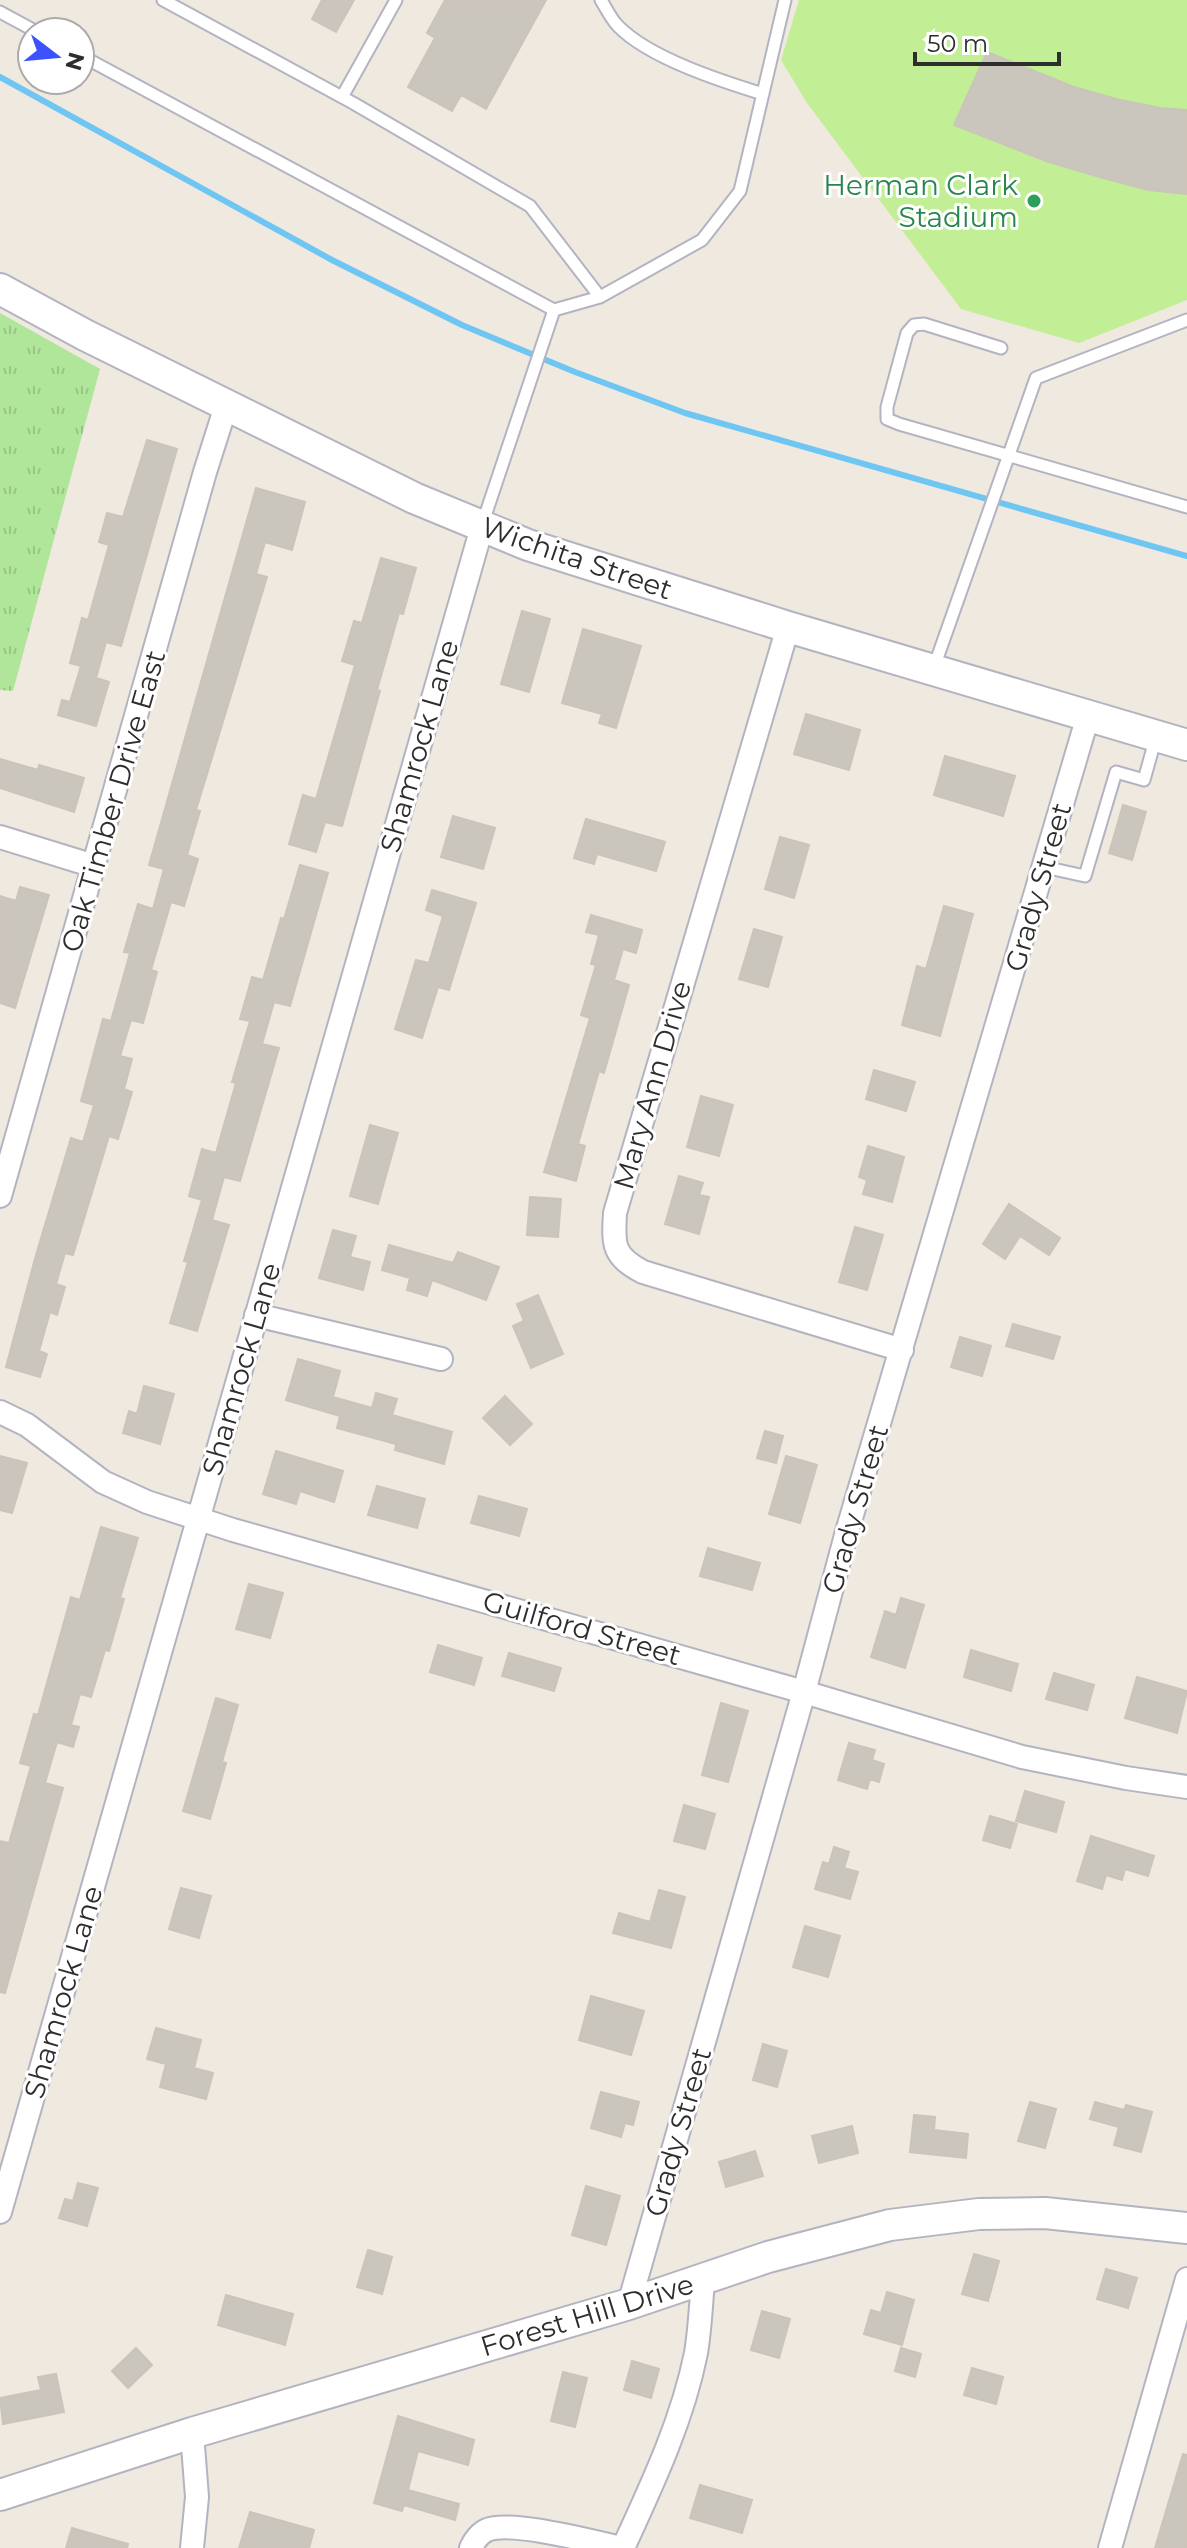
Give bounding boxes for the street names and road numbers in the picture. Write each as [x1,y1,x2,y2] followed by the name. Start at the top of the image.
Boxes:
[477,509,677,607] street label: Wichita Street
[372,636,466,856] street label: Shamrock Lane
[54,646,172,956] street label: Oak Timber Drive East
[998,799,1078,975] street label: Grady Street
[606,977,698,1193] street label: Mary Ann Drive
[194,1259,288,1479] street label: Shamrock Lane
[815,1421,895,1597] street label: Grady Street
[479,1584,685,1672] street label: Guilford Street
[16,1882,110,2102] street label: Shamrock Lane
[638,2044,718,2220] street label: Grady Street
[476,2266,698,2364] street label: Forest Hill Drive

